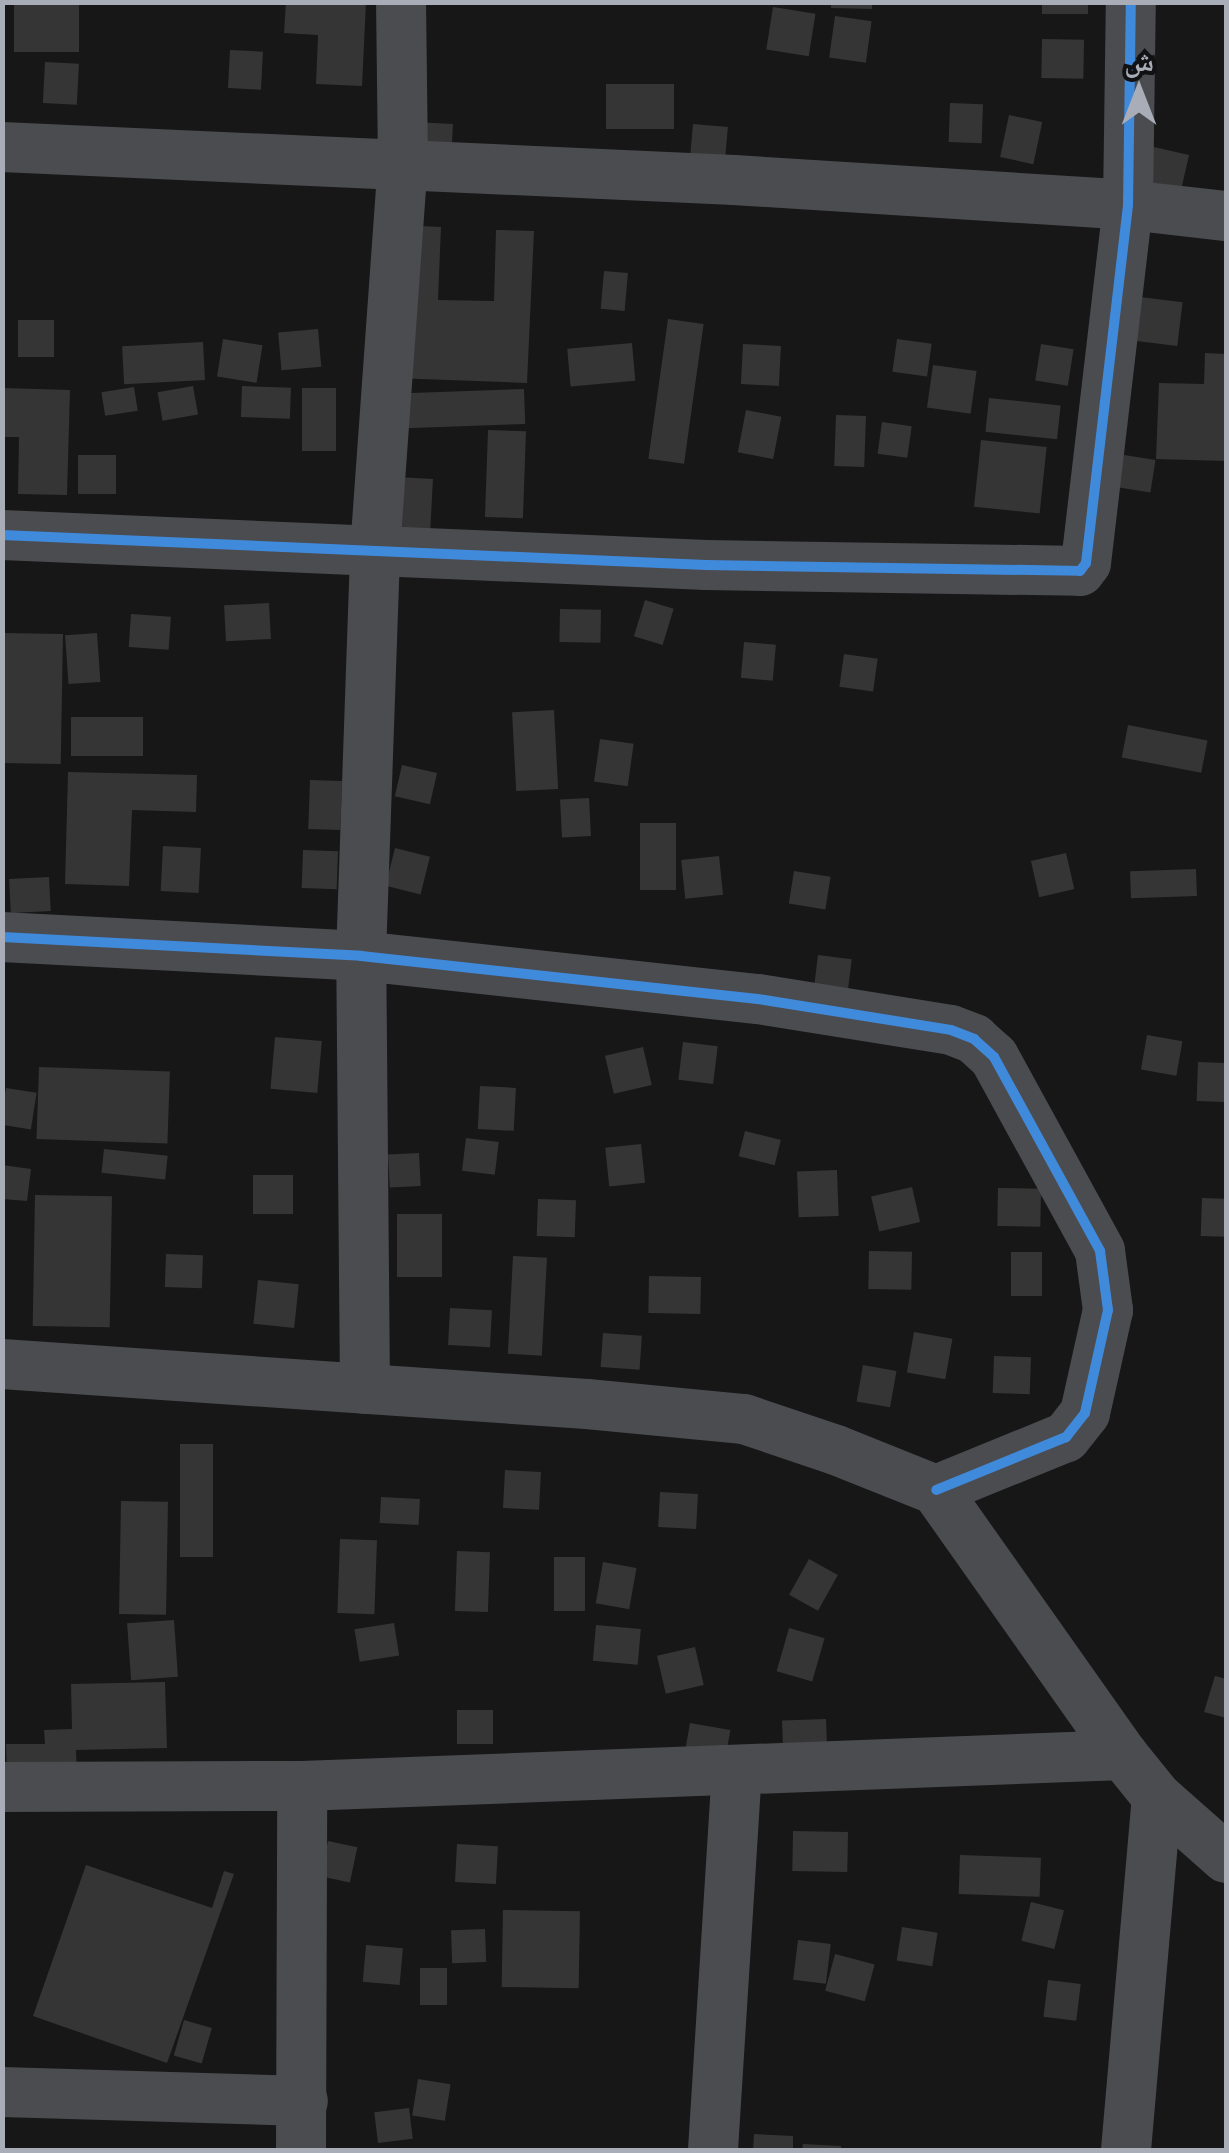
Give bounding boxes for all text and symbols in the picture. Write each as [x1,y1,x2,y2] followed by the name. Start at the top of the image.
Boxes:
[1089,40,1189,140] north arrow
[1124,43,1154,77] text: ش

